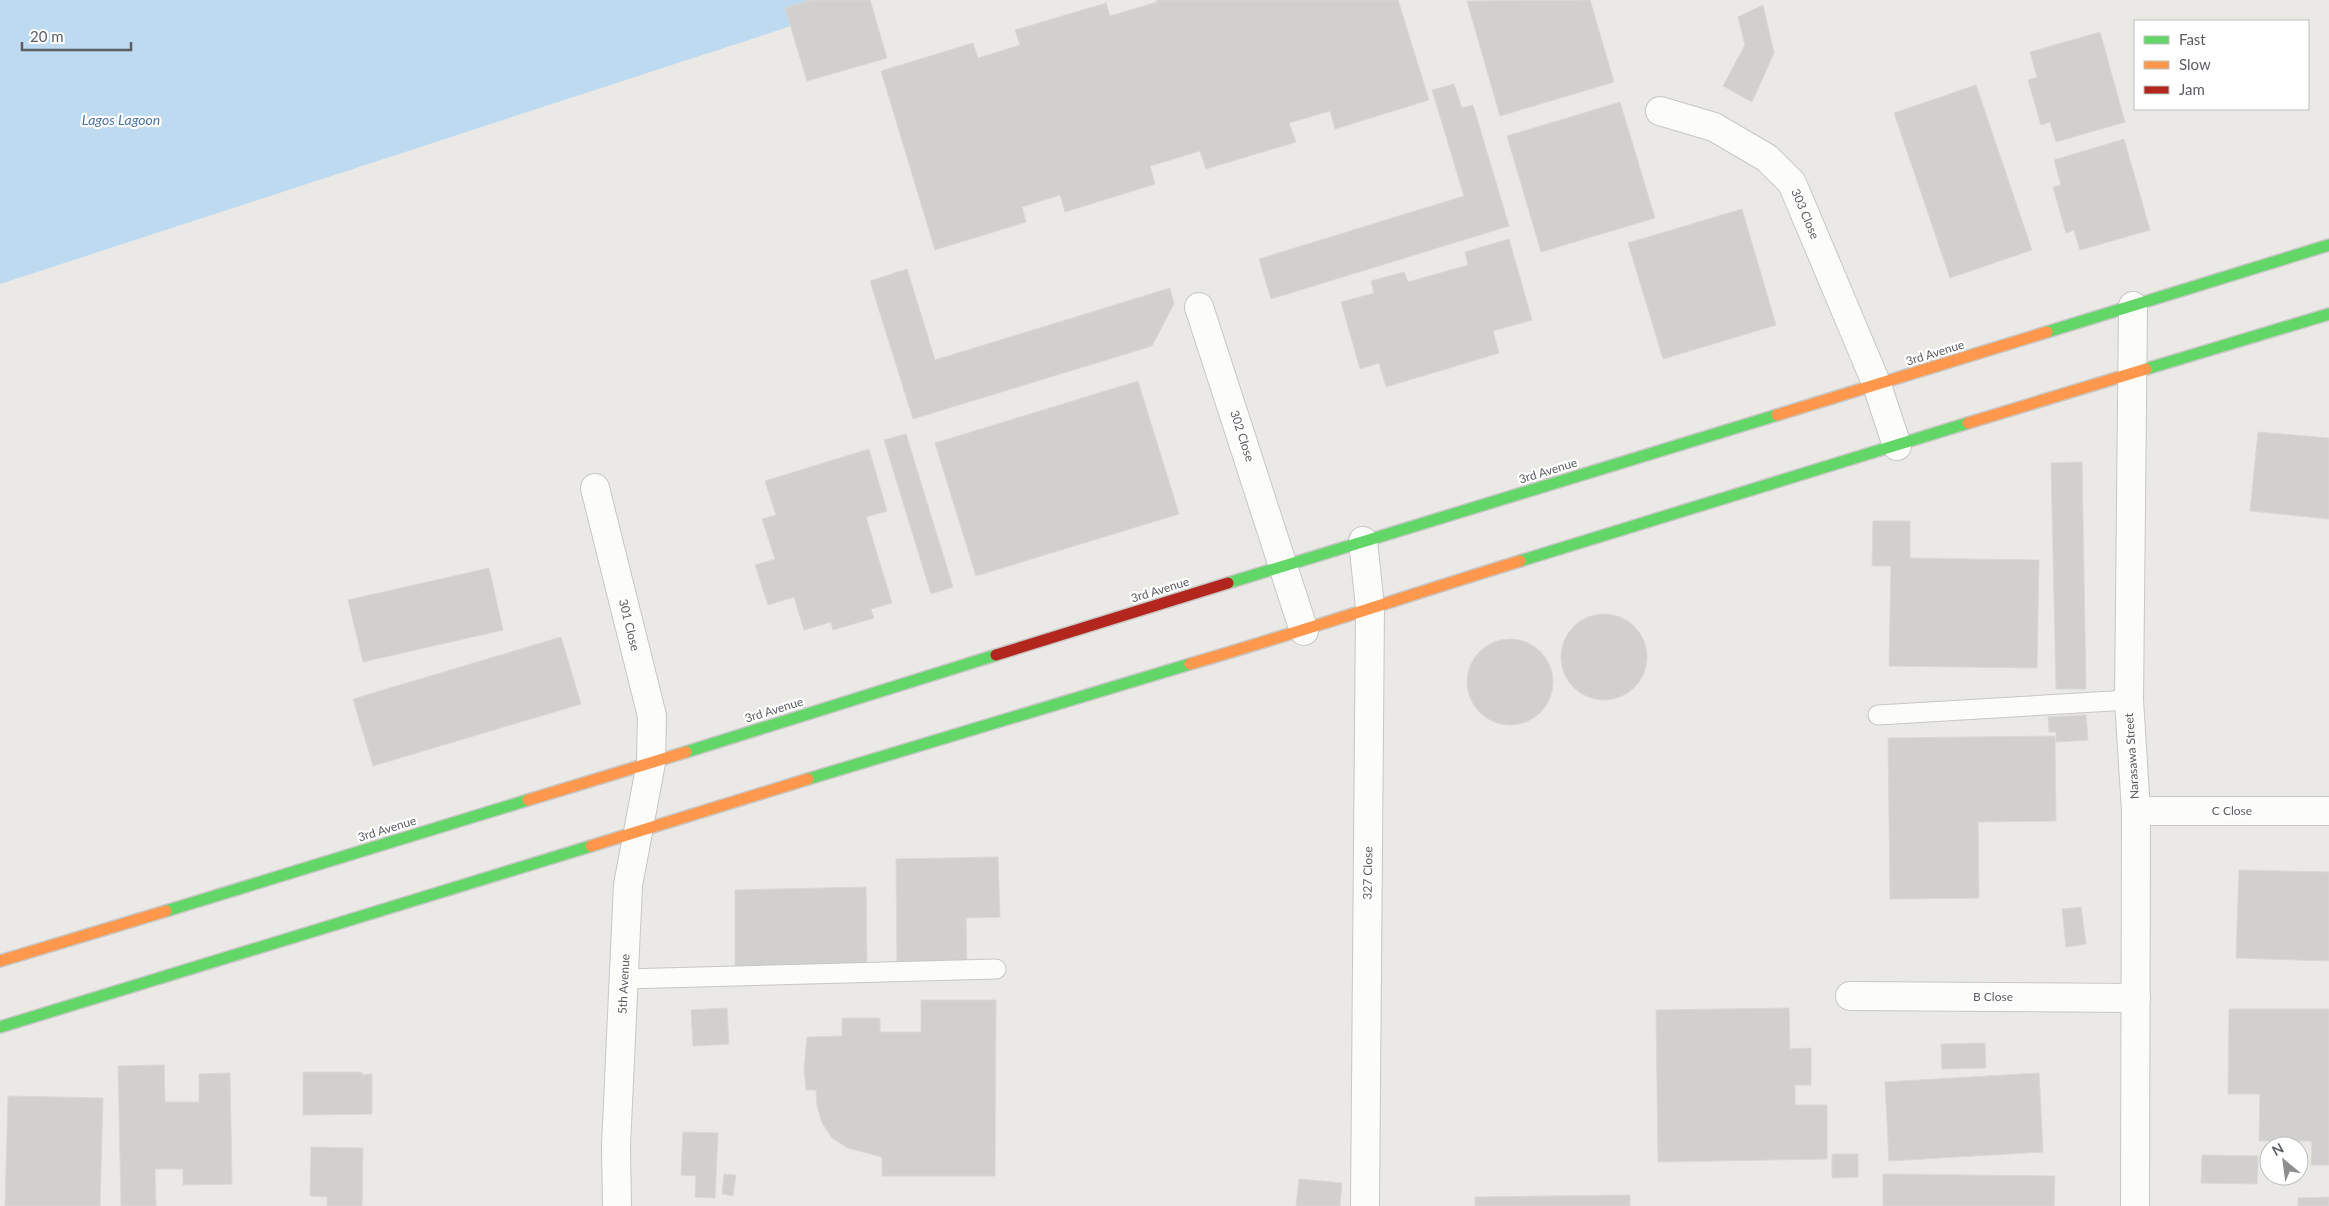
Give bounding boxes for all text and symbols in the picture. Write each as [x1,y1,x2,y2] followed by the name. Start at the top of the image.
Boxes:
[22,20,131,52] scale bar
[2134,20,2309,110] legend
[30,27,64,45] text: 20 m
[2179,30,2206,48] text: Fast
[2179,55,2211,73] text: Slow
[2179,80,2205,98] text: Jam
[82,111,160,128] water label: Lagos Lagoon
[1788,186,1823,241] street label: 303 Close
[1904,337,1966,368] street label: 3rd Avenue
[1227,408,1258,463] street label: 302 Close
[1517,455,1579,486] street label: 3rd Avenue
[1129,574,1191,605] street label: 3rd Avenue
[616,597,643,652] street label: 301 Close
[743,694,805,725] street label: 3rd Avenue
[2121,712,2142,800] street label: Narasawa Street
[2212,803,2252,818] street label: C Close
[356,813,418,844] street label: 3rd Avenue
[1360,846,1375,900] street label: 327 Close
[614,953,633,1015] street label: 5th Avenue
[1973,989,2013,1004] street label: B Close
[2259,1136,2309,1186] north arrow
[2269,1139,2286,1159] text: N

